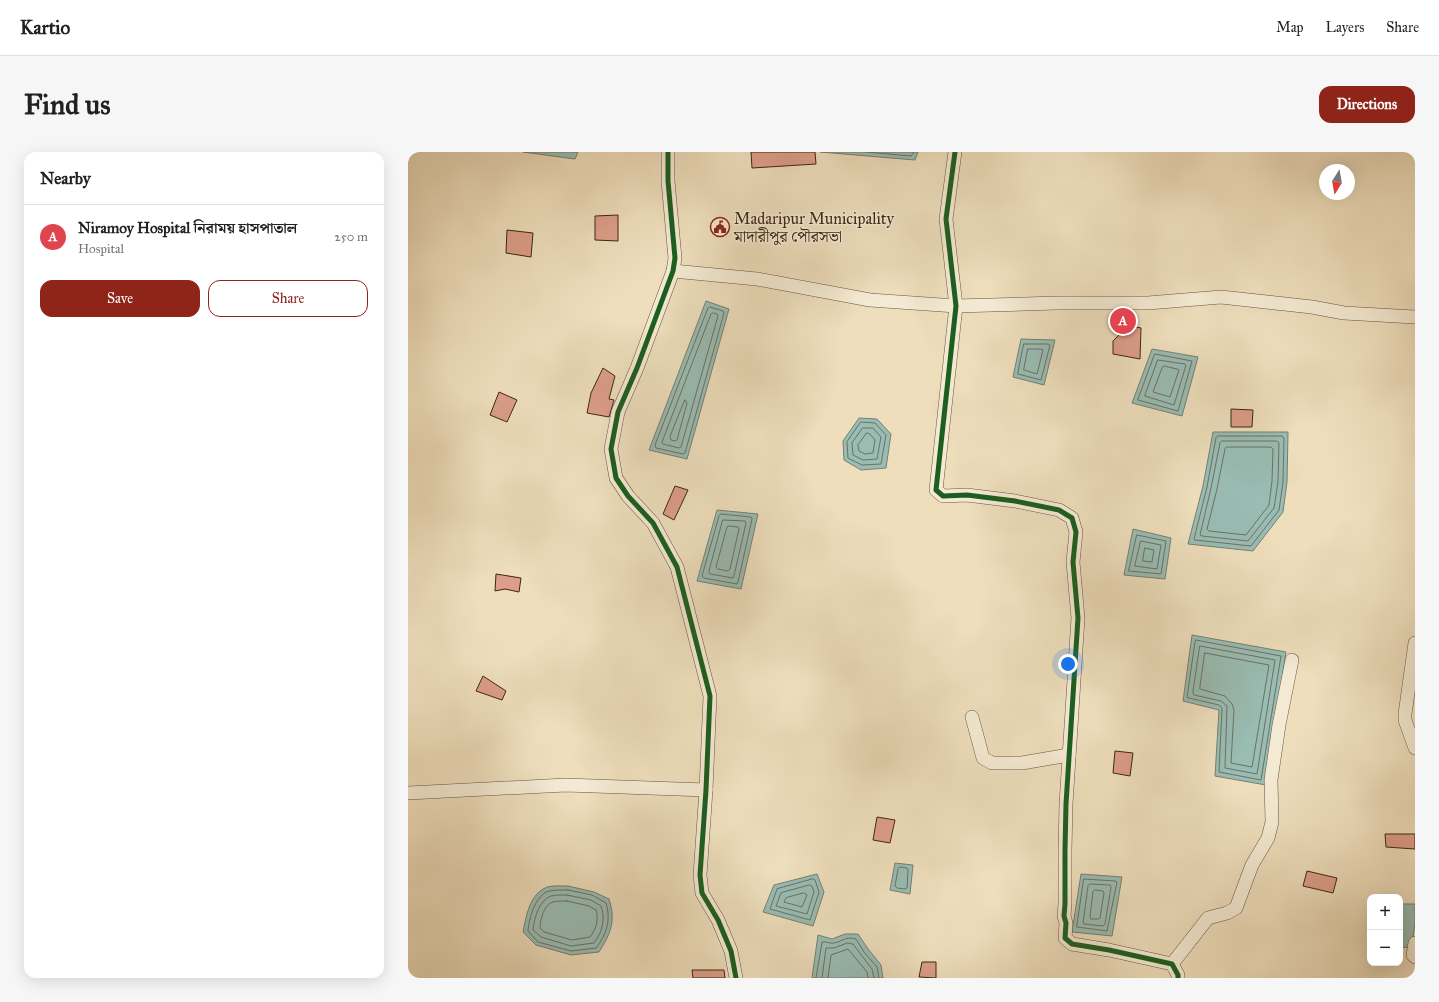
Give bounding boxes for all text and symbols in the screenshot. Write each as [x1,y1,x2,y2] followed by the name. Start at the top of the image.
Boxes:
[20,16,70,39] text: Kartio
[1276,19,1304,36] text: Map
[1326,19,1364,36] text: Layers
[1386,19,1419,36] text: Share
[1319,86,1415,123] button: Directions
[24,87,110,122] text: Find us
[1319,164,1355,200] north arrow
[40,168,91,189] text: Nearby
[733,209,894,246] place label: Madaripur Municipality মাদারীপুর পৌরসভা
[709,216,731,238] public building icon: Madaripur Municipality মাদারীপুর পৌরসভা
[78,219,297,237] text: Niramoy Hospital নিরাময় হাসপাতাল
[49,229,57,245] text: A
[334,229,368,245] text: 250 m
[78,241,124,257] text: Hospital
[40,280,200,317] button: Save
[208,280,368,317] button: Share
[1110,306,1136,336] pin: A
[1058,654,1078,674] your location
[1367,894,1403,966] map controls
[1367,894,1403,930] button: +
[1367,930,1403,966] button: −

